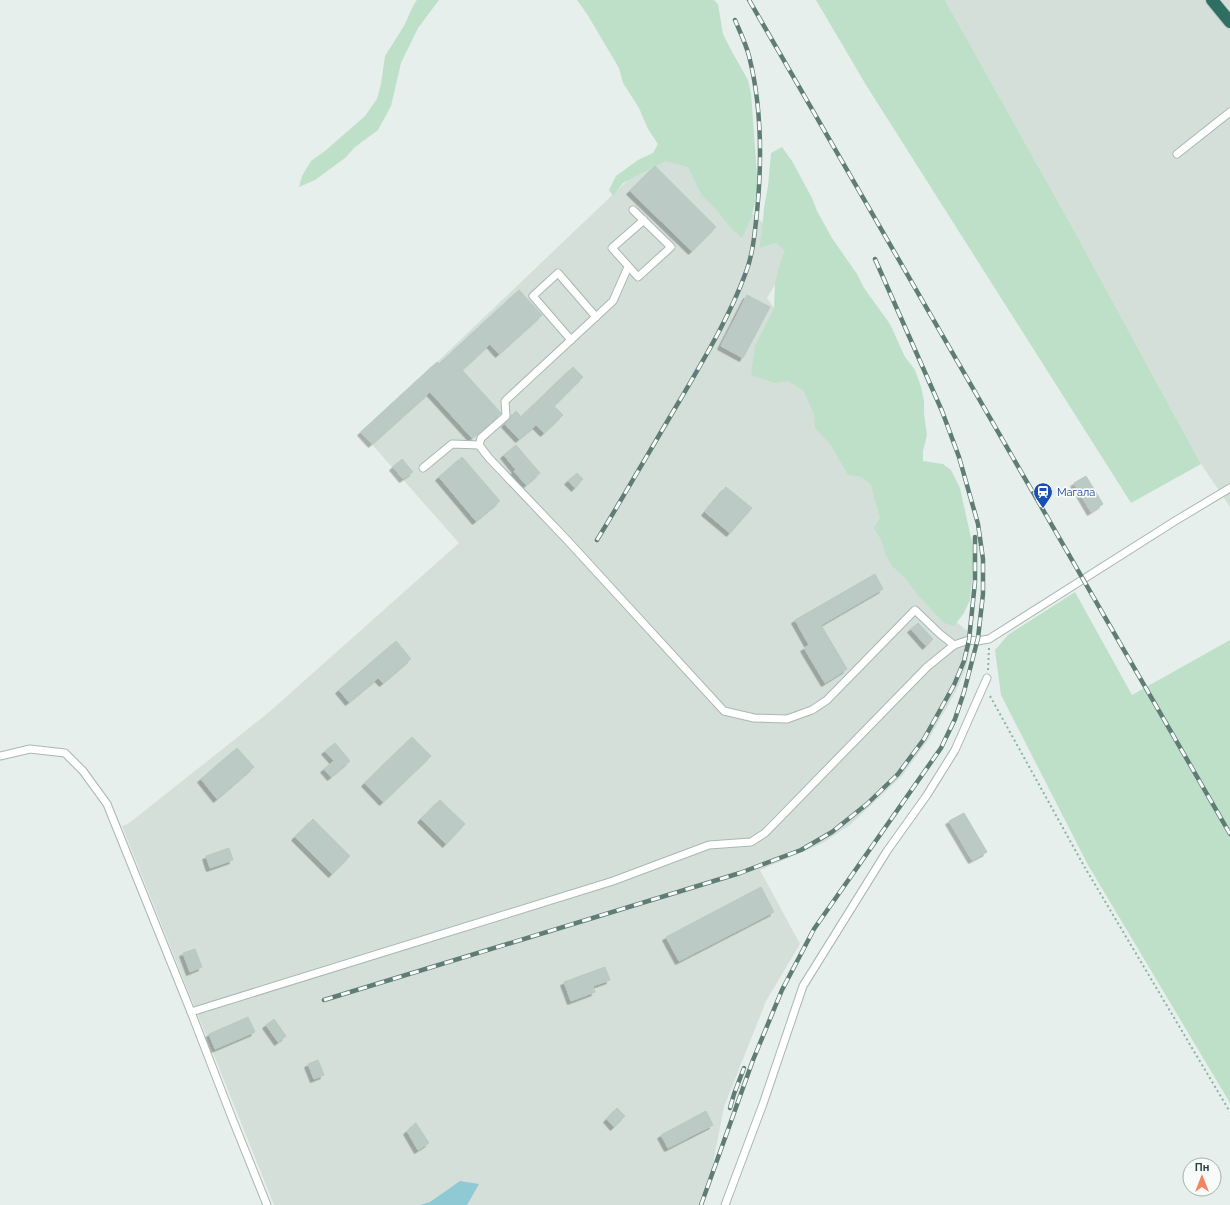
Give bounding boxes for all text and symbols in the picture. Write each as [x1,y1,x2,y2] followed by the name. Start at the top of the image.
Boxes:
[1032,481,1054,509] station icon: Магала
[1057,486,1095,499] place label: Магала
[1182,1157,1222,1197] north arrow
[1195,1161,1209,1174] text: Пн

